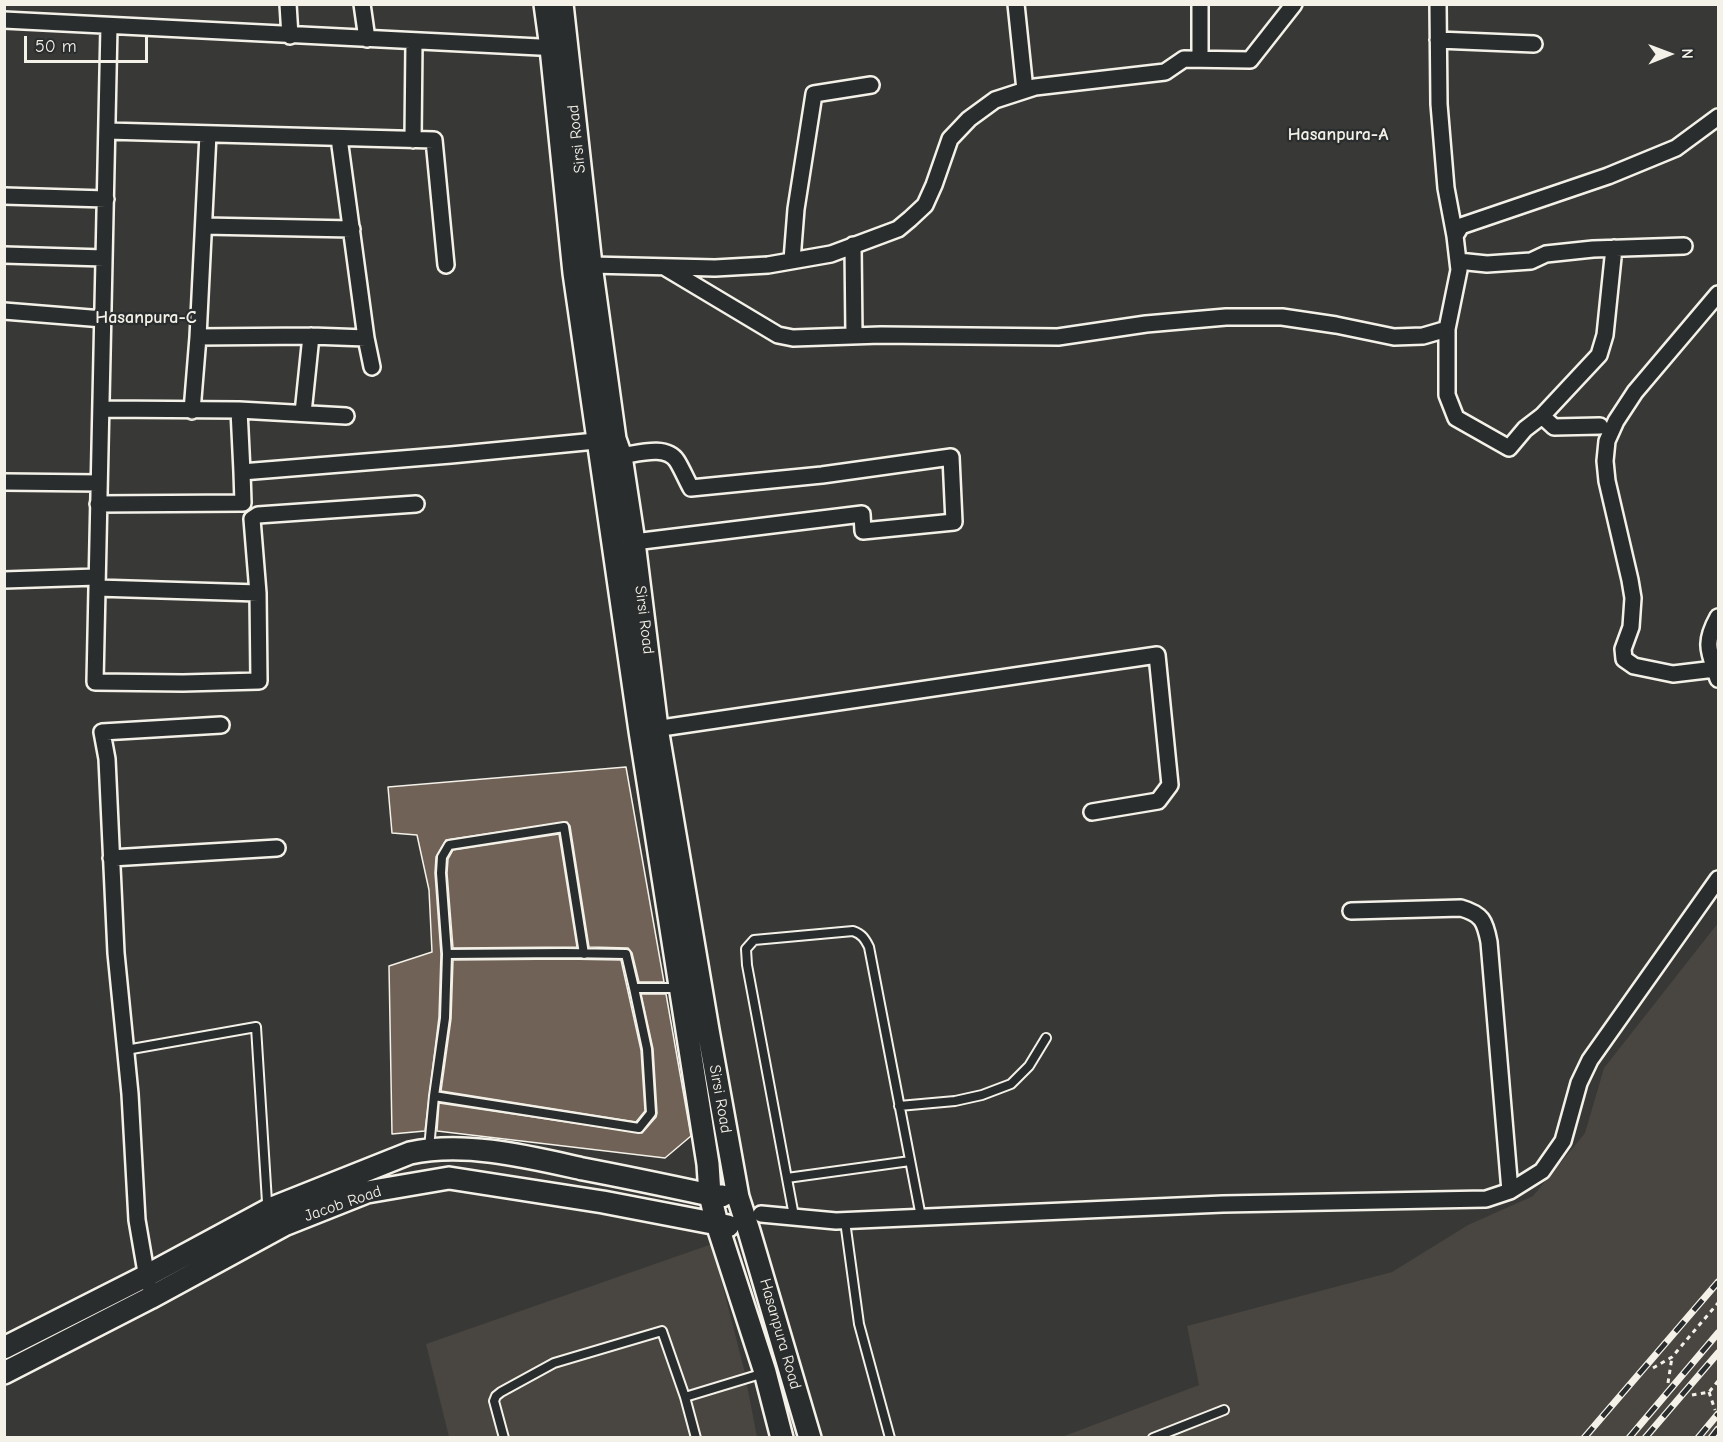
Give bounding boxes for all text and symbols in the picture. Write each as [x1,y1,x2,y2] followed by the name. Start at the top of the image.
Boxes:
[27,24,152,62] scale bar
[1639,24,1699,84] north arrow
[35,36,77,57] text: 50 m
[1678,48,1696,59] text: N
[564,104,590,174] street label: Sirsi Road
[1288,124,1388,146] district label: Hasanpura-A
[95,307,197,329] district label: Hasanpura-C
[630,585,658,655] street label: Sirsi Road
[705,1063,735,1135] street label: Sirsi Road
[302,1182,384,1226] street label: Jacob Road
[755,1276,805,1392] street label: Hasanpura Road

